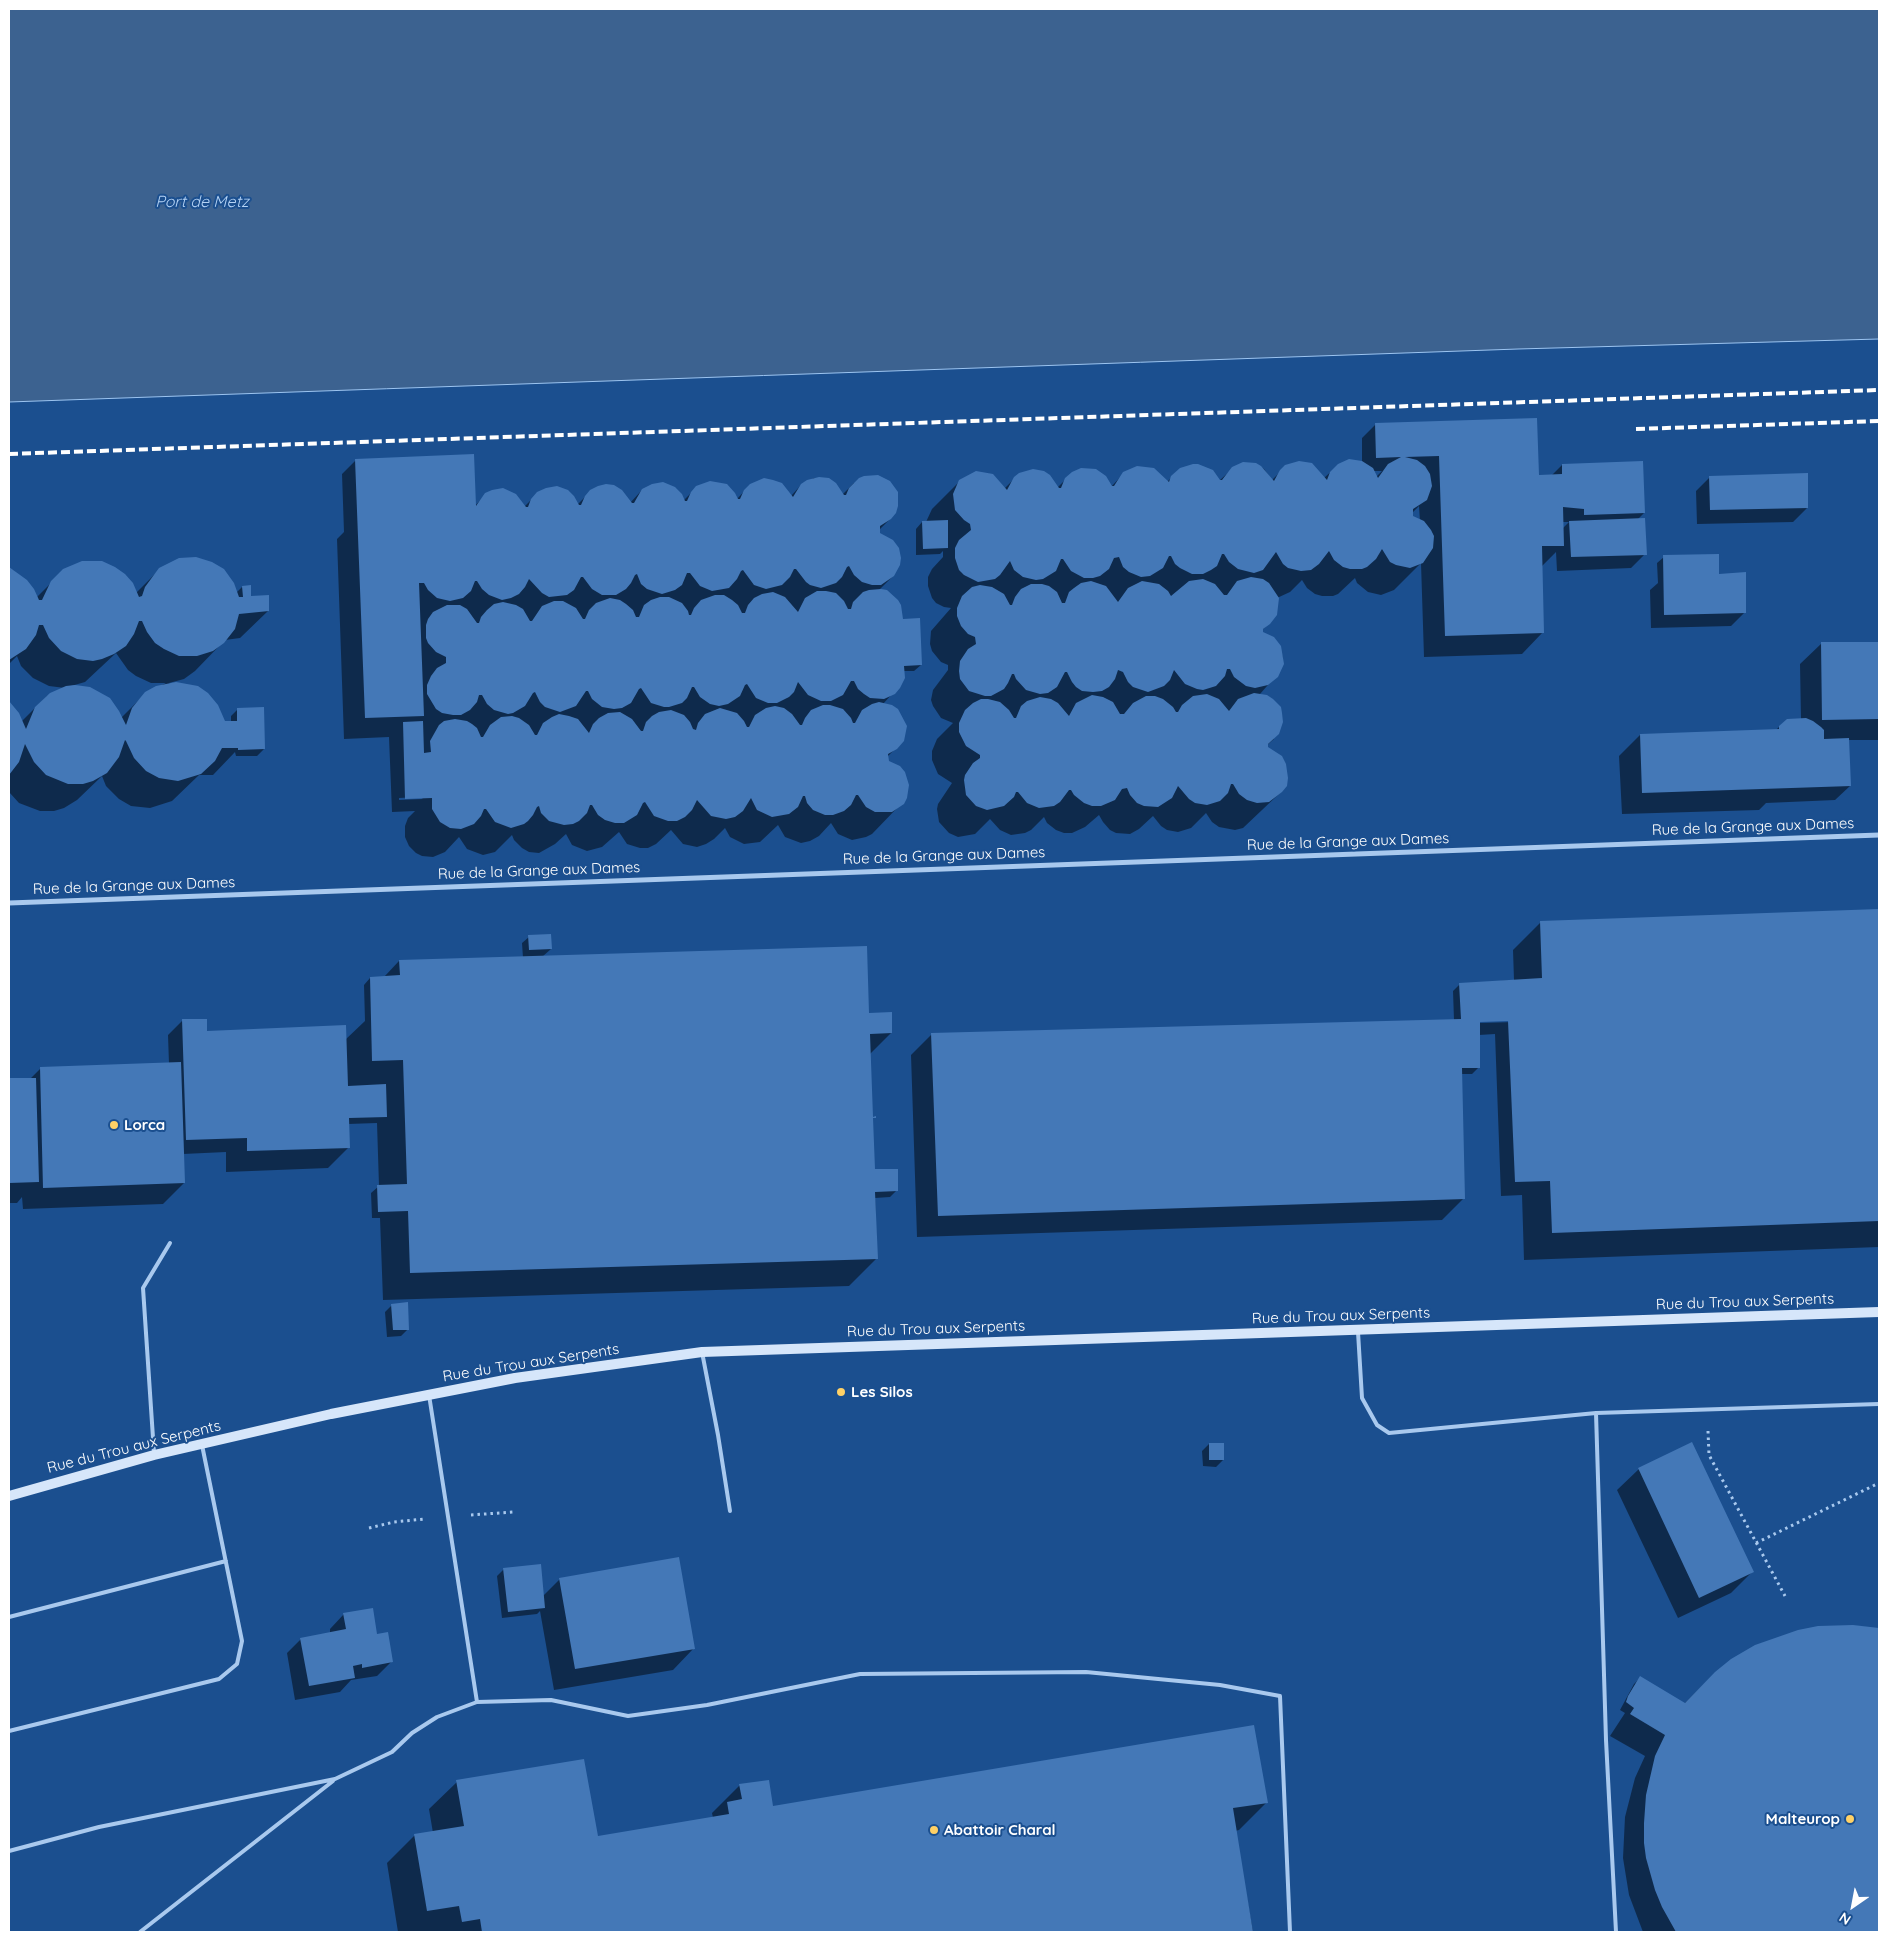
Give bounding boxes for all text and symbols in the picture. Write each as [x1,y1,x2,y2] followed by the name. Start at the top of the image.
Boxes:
[155,192,249,212] water label: Port de Metz
[1651,814,1855,840] street label: Rue de la Grange aux Dames
[1246,829,1450,855] street label: Rue de la Grange aux Dames
[842,843,1046,869] street label: Rue de la Grange aux Dames
[437,858,641,884] street label: Rue de la Grange aux Dames
[32,873,236,899] street label: Rue de la Grange aux Dames
[124,1116,165,1134] place label: Lorca
[108,1119,120,1131] marker: Lorca
[1656,1290,1834,1314] street label: Rue du Trou aux Serpents
[1252,1304,1430,1328] street label: Rue du Trou aux Serpents
[847,1317,1025,1341] street label: Rue du Trou aux Serpents
[441,1340,621,1386] street label: Rue du Trou aux Serpents
[851,1383,913,1401] place label: Les Silos
[835,1386,847,1398] marker: Les Silos
[45,1417,223,1477] street label: Rue du Trou aux Serpents
[1766,1810,1840,1828] place label: Malteurop
[1844,1813,1856,1825] marker: Malteurop
[944,1821,1056,1839] place label: Abattoir Charal
[928,1824,940,1836] marker: Abattoir Charal
[1828,1881,1878,1931] north arrow
[1836,1908,1854,1929] text: N

